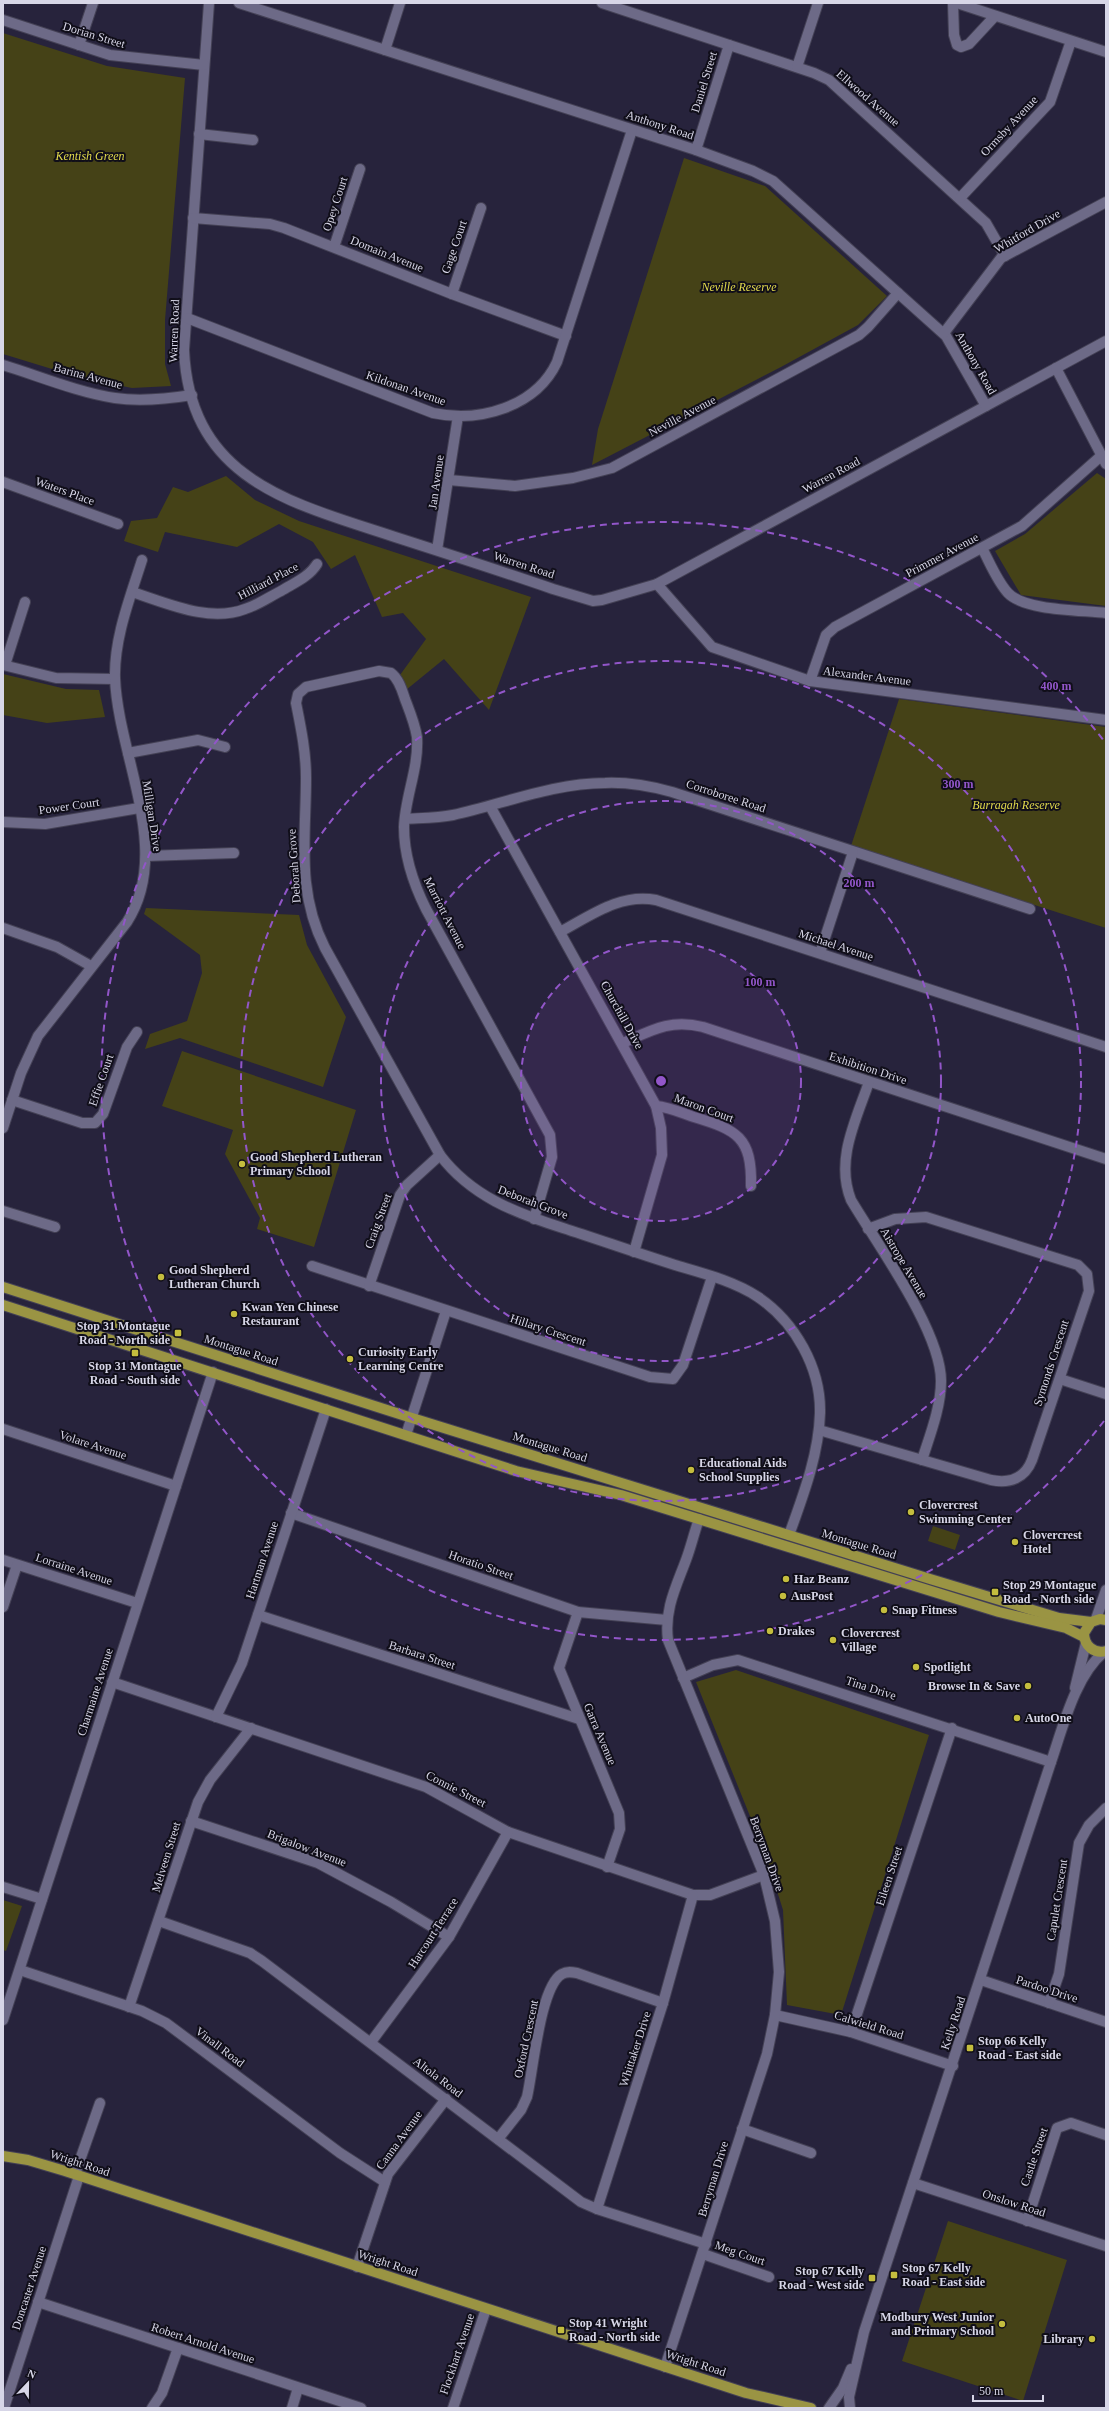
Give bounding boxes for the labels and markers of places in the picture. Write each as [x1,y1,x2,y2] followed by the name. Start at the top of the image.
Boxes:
[654,1074,668,1088] centre of rings
[250,1150,382,1178] place label: Good Shepherd Lutheran Primary School
[237,1159,247,1169] marker: Good Shepherd Lutheran Primary School
[169,1263,260,1291] place label: Good Shepherd Lutheran Church
[156,1272,166,1282] marker: Good Shepherd Lutheran Church
[242,1300,339,1328] place label: Kwan Yen Chinese Restaurant
[229,1309,239,1319] marker: Kwan Yen Chinese Restaurant
[77,1319,171,1347] place label: Stop 31 Montague Road - North side
[173,1328,183,1338] marker: Stop 31 Montague Road - North side
[358,1345,444,1373] place label: Curiosity Early Learning Centre
[130,1348,140,1358] marker: Stop 31 Montague Road - South side
[345,1354,355,1364] marker: Curiosity Early Learning Centre
[88,1359,182,1387] place label: Stop 31 Montague Road - South side
[699,1456,787,1484] place label: Educational Aids School Supplies
[686,1465,696,1475] marker: Educational Aids School Supplies
[919,1498,1013,1526] place label: Clovercrest Swimming Center
[906,1507,916,1517] marker: Clovercrest Swimming Center
[1023,1528,1082,1556] place label: Clovercrest Hotel
[1010,1537,1020,1547] marker: Clovercrest Hotel
[794,1572,850,1586] place label: Haz Beanz
[781,1574,791,1584] marker: Haz Beanz
[1003,1578,1097,1606] place label: Stop 29 Montague Road - North side
[990,1587,1000,1597] marker: Stop 29 Montague Road - North side
[791,1589,833,1603] place label: AusPost
[778,1591,788,1601] marker: AusPost
[892,1603,957,1617] place label: Snap Fitness
[879,1605,889,1615] marker: Snap Fitness
[778,1624,815,1638] place label: Drakes
[765,1626,775,1636] marker: Drakes
[841,1626,900,1654] place label: Clovercrest Village
[828,1635,838,1645] marker: Clovercrest Village
[924,1660,971,1674] place label: Spotlight
[911,1662,921,1672] marker: Spotlight
[928,1679,1021,1693] place label: Browse In & Save
[1023,1681,1033,1691] marker: Browse In & Save
[1025,1711,1072,1725] place label: AutoOne
[1012,1713,1022,1723] marker: AutoOne
[978,2034,1062,2062] place label: Stop 66 Kelly Road - East side
[965,2043,975,2053] marker: Stop 66 Kelly Road - East side
[902,2261,986,2289] place label: Stop 67 Kelly Road - East side
[779,2264,865,2292] place label: Stop 67 Kelly Road - West side
[889,2270,899,2280] marker: Stop 67 Kelly Road - East side
[867,2273,877,2283] marker: Stop 67 Kelly Road - West side
[880,2310,995,2338] place label: Modbury West Junior and Primary School
[569,2316,661,2344] place label: Stop 41 Wright Road - North side
[997,2319,1007,2329] marker: Modbury West Junior and Primary School
[556,2325,566,2335] marker: Stop 41 Wright Road - North side
[1043,2332,1084,2346] place label: Library
[1087,2334,1097,2344] marker: Library

